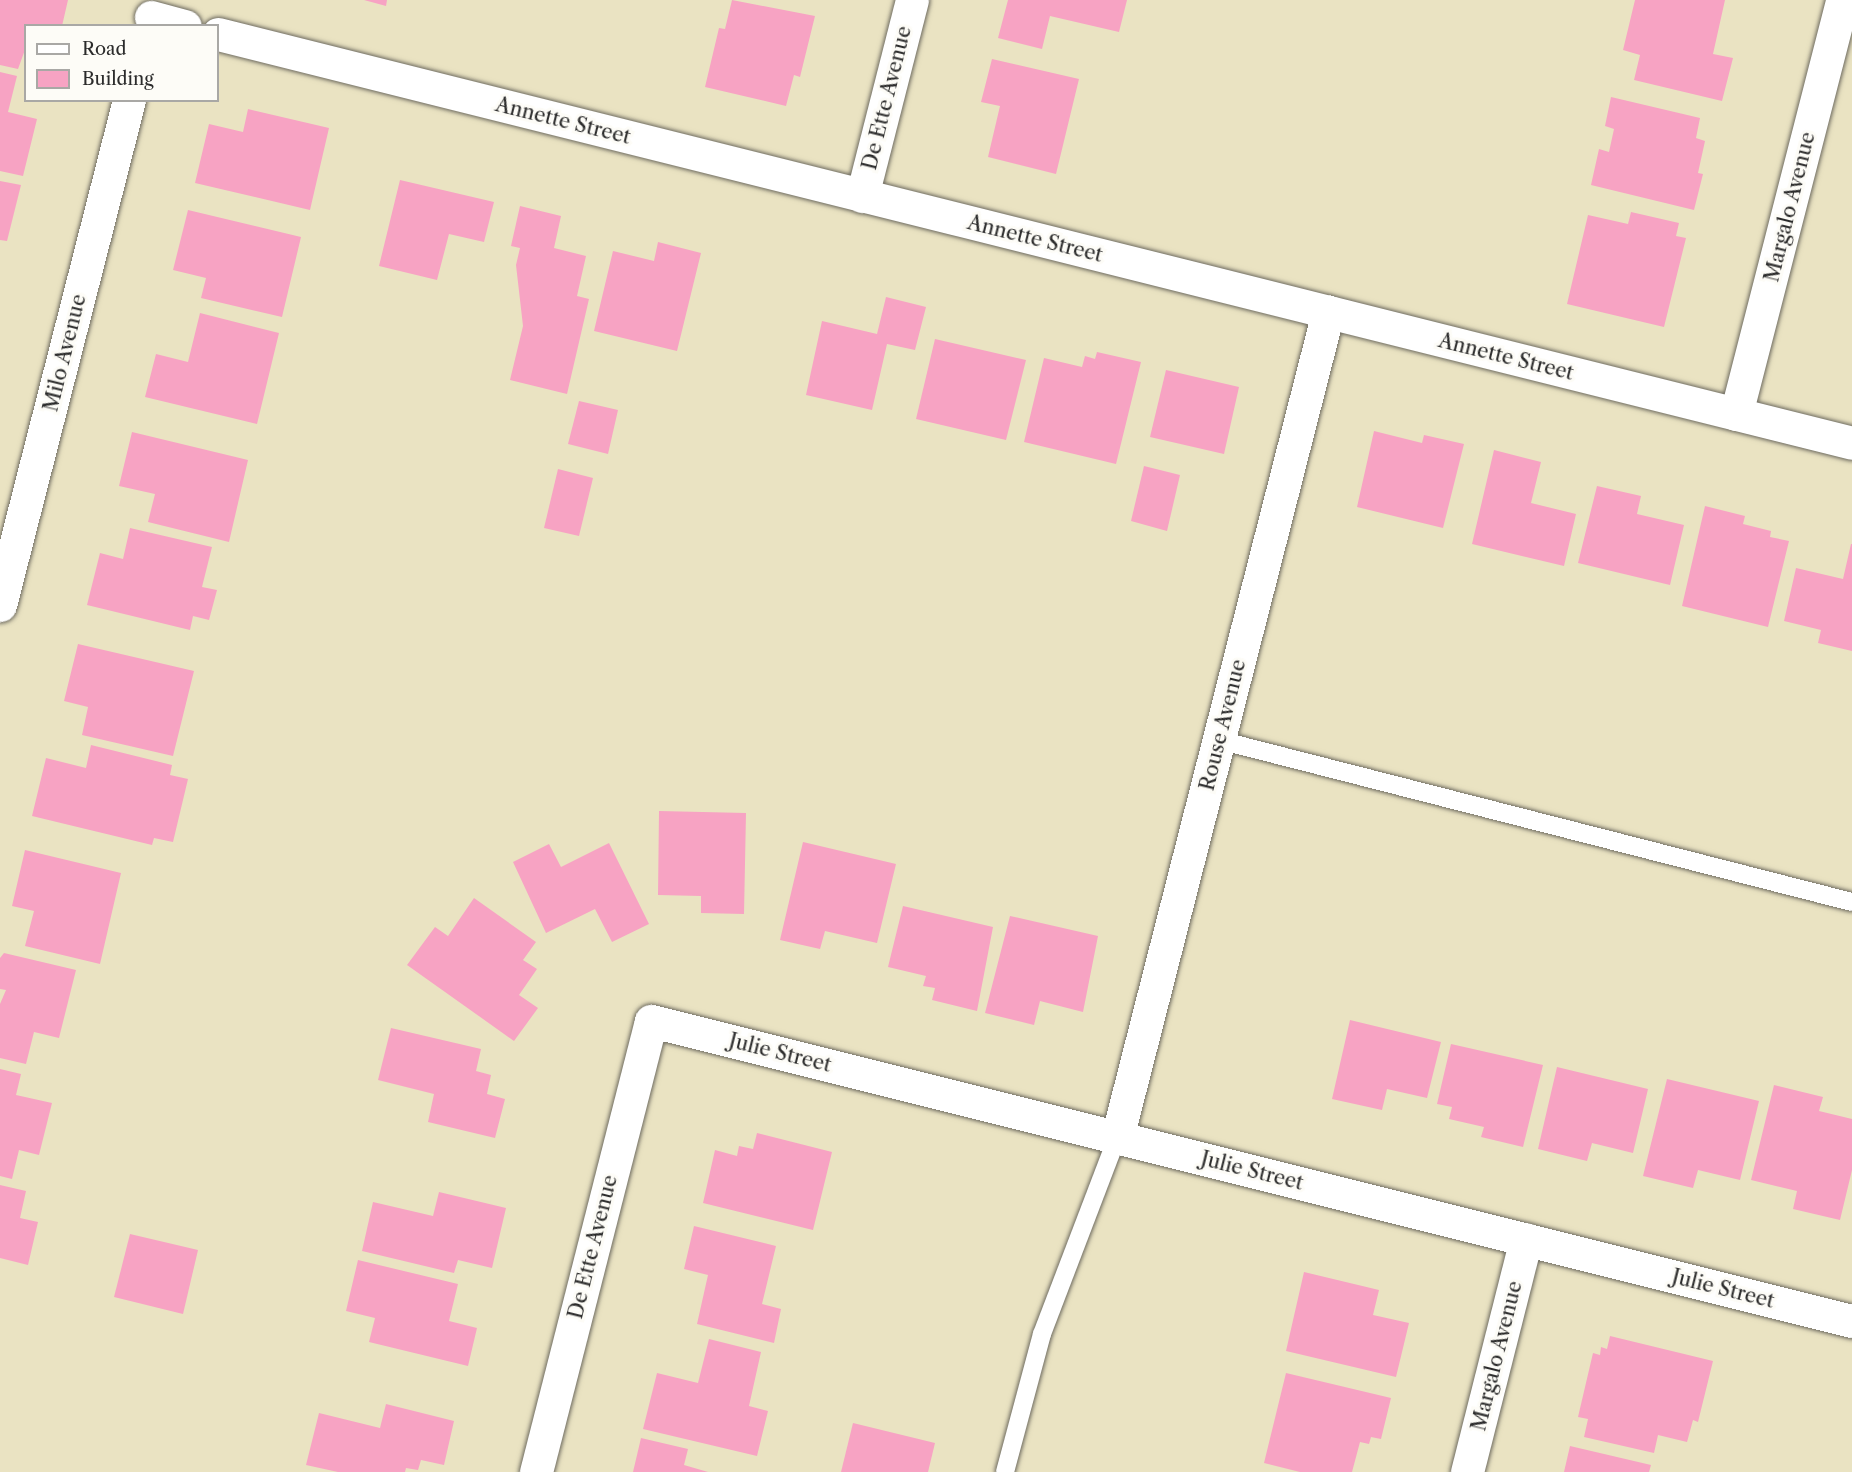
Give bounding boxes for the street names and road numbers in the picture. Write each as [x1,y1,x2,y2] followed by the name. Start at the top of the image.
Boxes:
[857,23,917,173] street label: De Ette Avenue
[493,93,633,149] street label: Annette Street
[1760,129,1820,285] street label: Margalo Avenue
[965,211,1105,267] street label: Annette Street
[39,291,91,415] street label: Milo Avenue
[1436,329,1576,385] street label: Annette Street
[1195,656,1251,794] street label: Rouse Avenue
[726,1029,834,1077] street label: Julie Street
[1198,1147,1306,1195] street label: Julie Street
[563,1172,623,1322] street label: De Ette Avenue
[1669,1265,1777,1313] street label: Julie Street
[1467,1278,1527,1434] street label: Margalo Avenue

